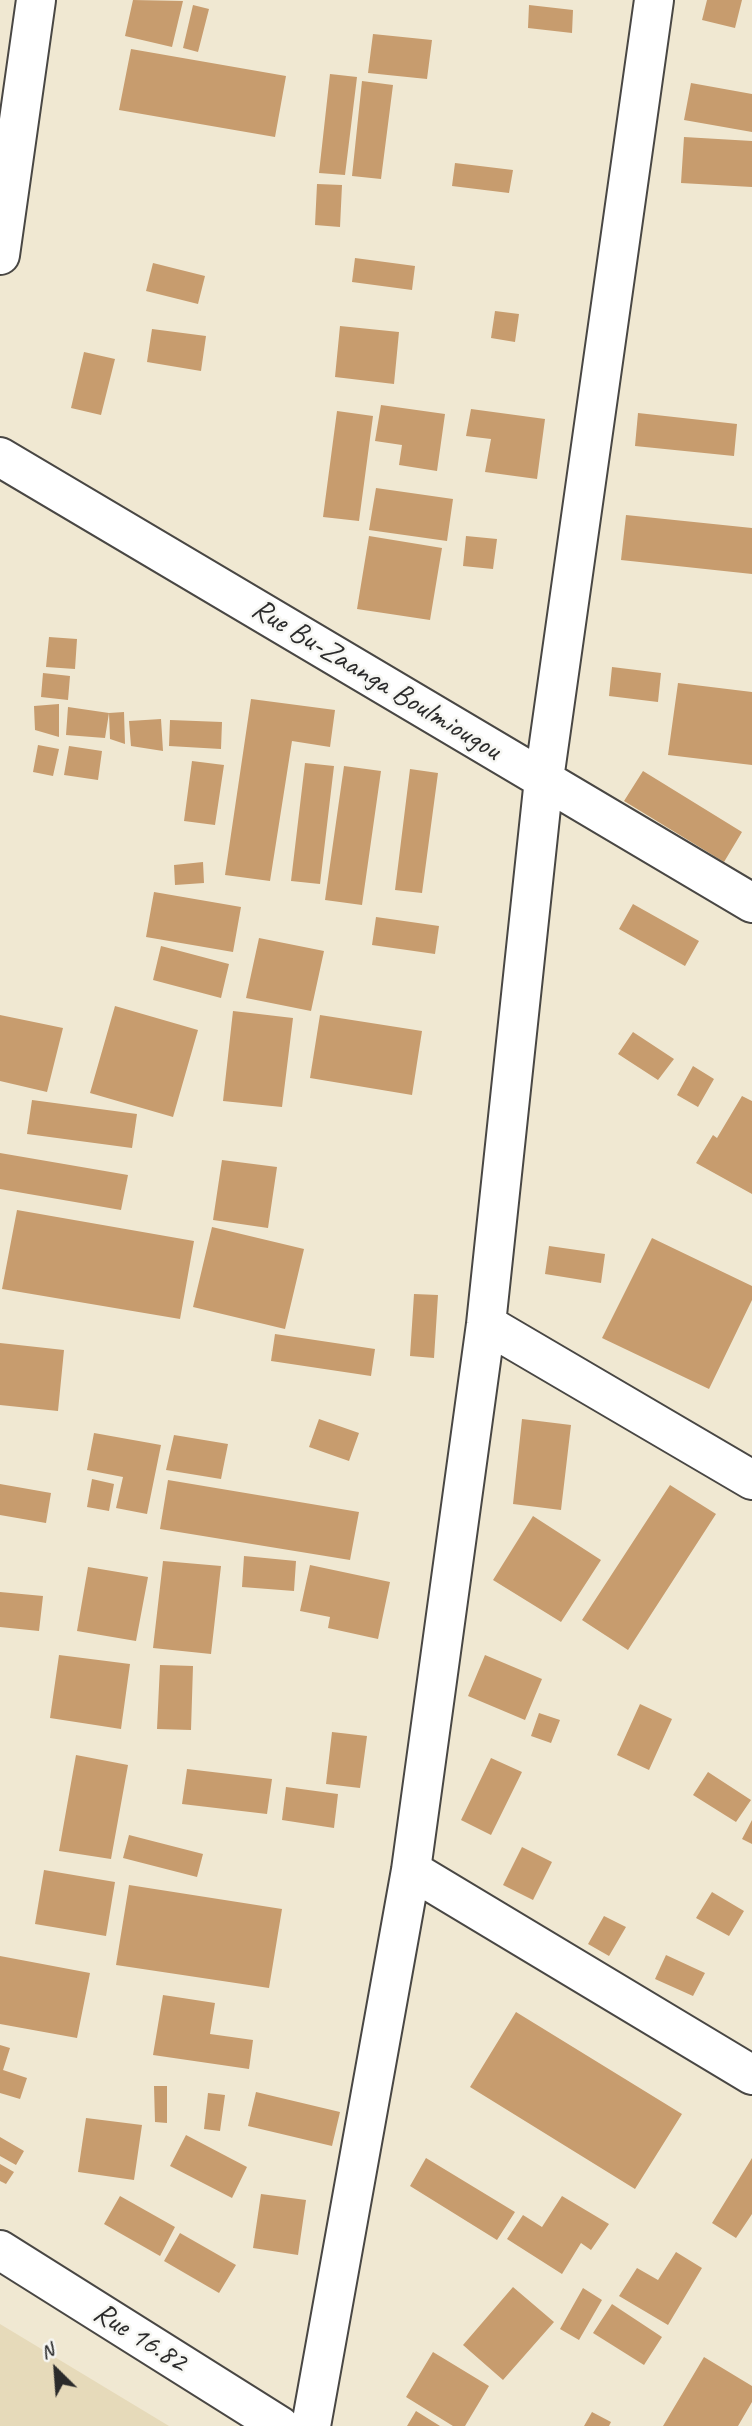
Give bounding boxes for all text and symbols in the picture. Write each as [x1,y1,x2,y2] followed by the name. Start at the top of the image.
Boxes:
[245,591,507,769] street label: Rue Bu-Zaanga Boulmiougou
[87,2295,193,2381] street label: Rue 16.82
[21,2335,91,2405] north arrow
[37,2338,58,2364] text: N

